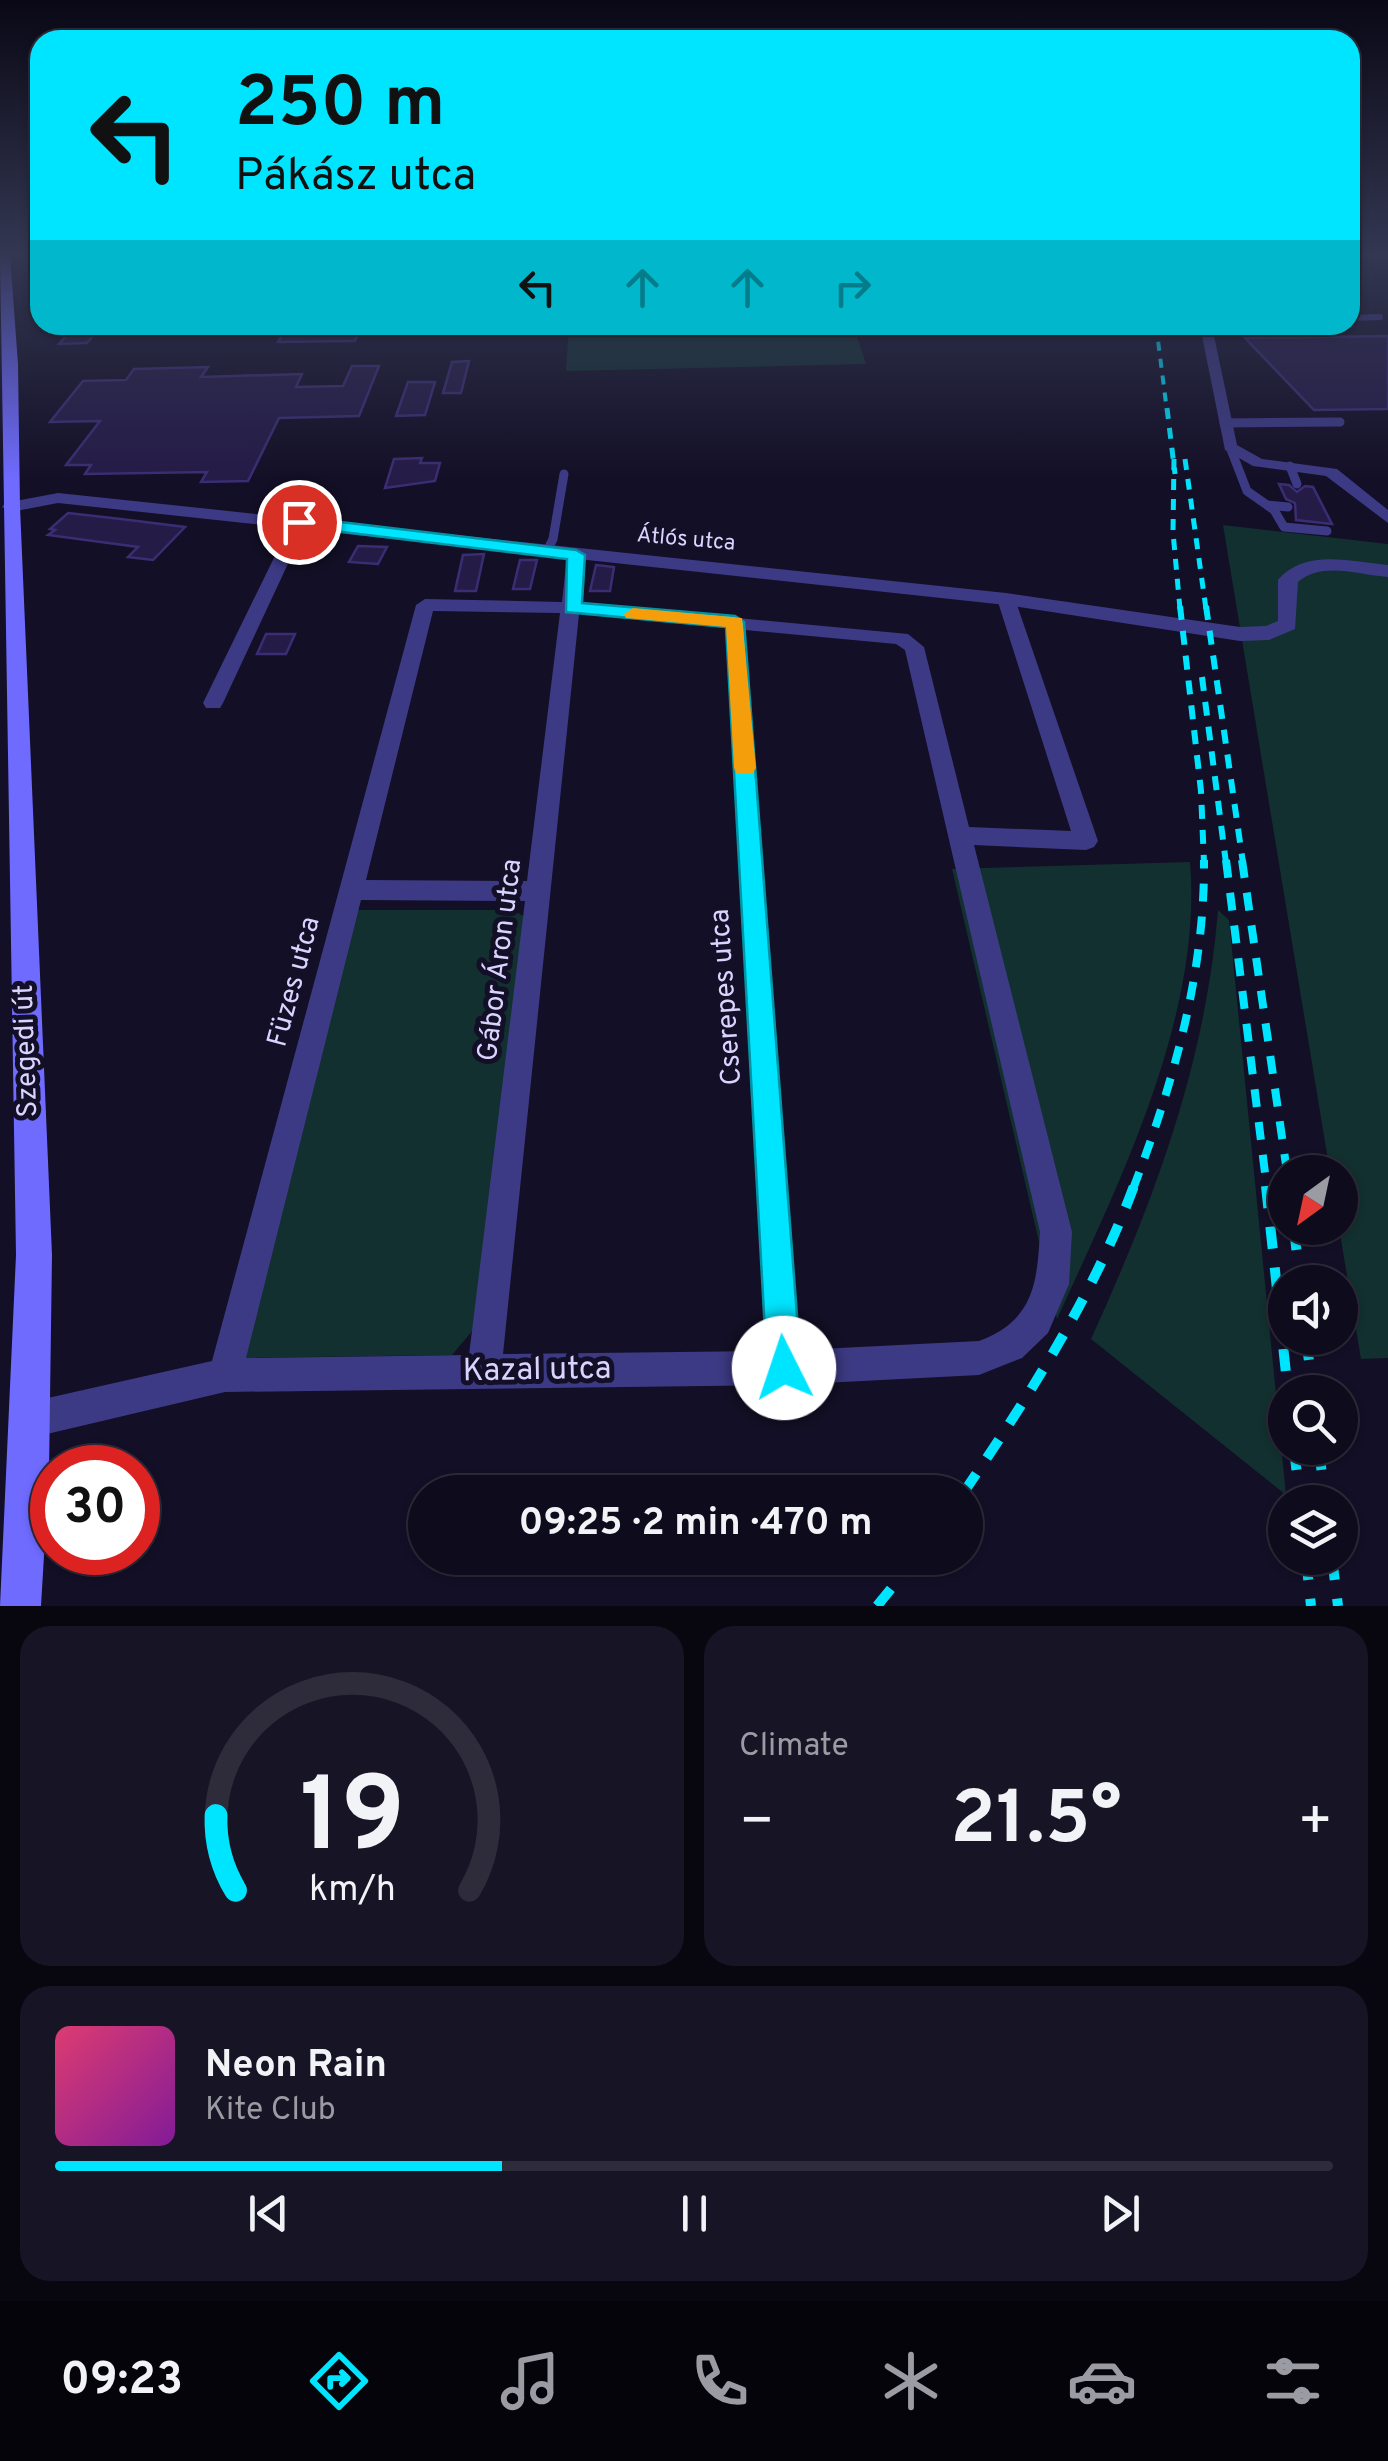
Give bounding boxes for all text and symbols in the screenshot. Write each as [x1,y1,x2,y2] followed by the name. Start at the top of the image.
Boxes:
[235,62,445,151] text: 250 m
[70,70,200,200] icon: left
[235,149,476,206] text: Pákász utca
[510,260,565,315] icon: left
[615,260,670,315] icon: ahead
[720,260,775,315] icon: ahead
[825,260,880,315] icon: right
[257,480,342,565] pin
[272,495,327,550] icon: arrive
[636,520,737,558] street label: Átlós utca
[469,857,531,1063] street label: Gábor Áron utca
[703,908,751,1086] street label: Cserepes utca
[260,913,330,1051] street label: Füzes utca
[7,984,47,1118] street label: Szegedi út
[1268,1155,1358,1245] north arrow
[1268,1155,1358,1575] map controls
[1268,1265,1358,1355] button: sound
[732,1316,836,1420] position arrow
[462,1350,612,1392] street label: Kazal utca
[1268,1375,1358,1465] button: search
[30,1445,160,1575] speed limit sign: 30
[1268,1485,1358,1575] button: layers
[519,1500,872,1549] text: 09:25 · 2 min · 470 m
[739,1727,849,1767] text: Climate
[299,1756,405,1888] text: 19
[950,1775,1122,1870] text: 21.5°
[739,1789,774,1859] text: −
[1298,1789,1333,1859] text: +
[309,1868,395,1914] text: km/h
[205,2042,387,2091] text: Neon Rain
[205,2091,336,2131] text: Kite Club
[241,2186,296,2241] icon: previous
[667,2186,722,2241] icon: pause
[1093,2186,1148,2241] icon: next
[304,2346,374,2416] icon: directions
[495,2346,565,2416] icon: music
[685,2346,755,2416] icon: phone
[876,2346,946,2416] icon: climate
[1067,2346,1137,2416] icon: car
[1258,2346,1328,2416] icon: filters
[60,2353,183,2410] text: 09:23

